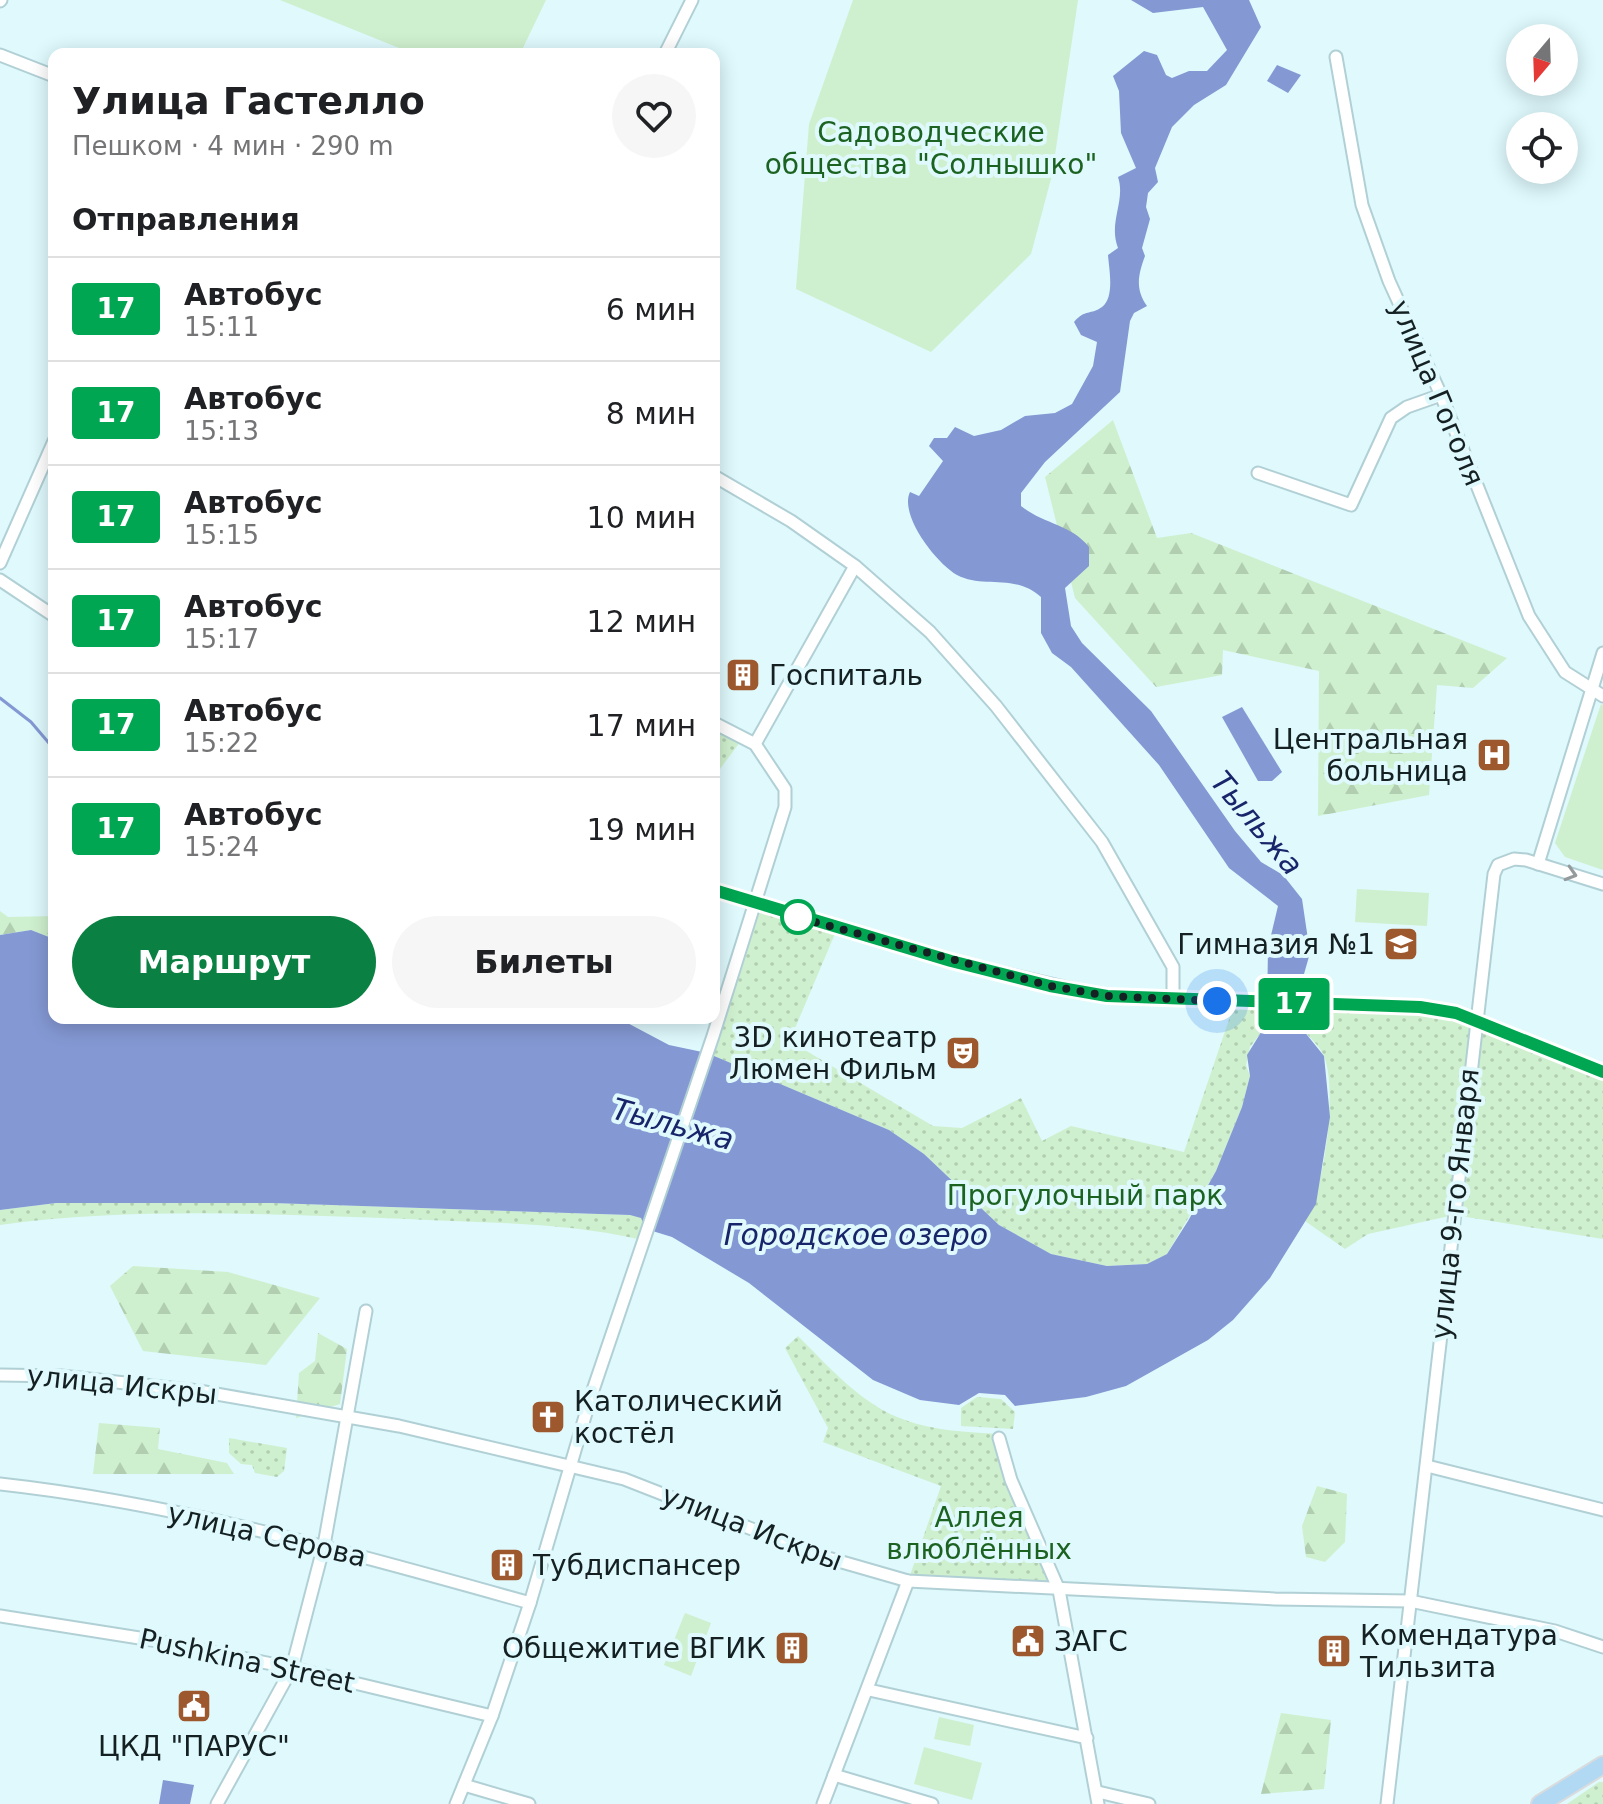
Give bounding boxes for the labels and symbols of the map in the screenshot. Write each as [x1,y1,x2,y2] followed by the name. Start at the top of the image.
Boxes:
[1506,24,1578,96] north arrow
[765,116,1097,181] park label: Садоводческие общества "Солнышко"
[1383,295,1491,491] street label: улица Гоголя
[724,656,762,694] building icon: Госпиталь
[769,659,923,692] place label: Госпиталь
[1273,723,1468,788] place label: Центральная больница
[1475,736,1513,774] hospital icon: Центральная больница
[1204,764,1310,882] water label: Тыльжа
[1563,865,1577,881] one-way arrow
[781,900,815,934] unlabelled marker
[1382,925,1420,963] school or university icon: Гимназия №1
[1177,928,1375,961] place label: Гимназия №1
[1258,978,1330,1030] line badge: 17
[1197,981,1237,1021] your location
[729,1021,937,1086] place label: 3D кинотеатр Люмен Фильм
[944,1034,982,1072] theatre icon: 3D кинотеатр Люмен Фильм
[1424,1067,1486,1341] street label: улица 9-го Января
[608,1091,738,1157] water label: Тыльжа
[947,1179,1223,1212] park label: Прогулочный парк
[724,1217,988,1252] water label: Городское озеро
[25,1359,219,1411] street label: улица Искры
[574,1385,783,1450] place label: Католический костёл
[529,1398,567,1436] church icon: Католический костёл
[657,1478,847,1578] street label: улица Искры
[164,1496,370,1574] street label: улица Серова
[886,1501,1072,1566] park label: Аллея влюблённых
[488,1546,526,1584] building icon: Тубдиспансер
[532,1549,741,1582] place label: Тубдиспансер
[1359,1619,1558,1684] place label: Комендатура Тильзита
[136,1622,358,1700] street label: Pushkina Street
[1009,1622,1047,1660] public building icon: ЗАГС
[1054,1625,1128,1658] place label: ЗАГС
[773,1629,811,1667] building icon: Общежитие ВГИК
[502,1632,766,1665] place label: Общежитие ВГИК
[1315,1632,1353,1670] building icon: Комендатура Тильзита
[175,1687,213,1725] public building icon: ЦКД "ПАРУС"
[98,1730,290,1763] place label: ЦКД "ПАРУС"

